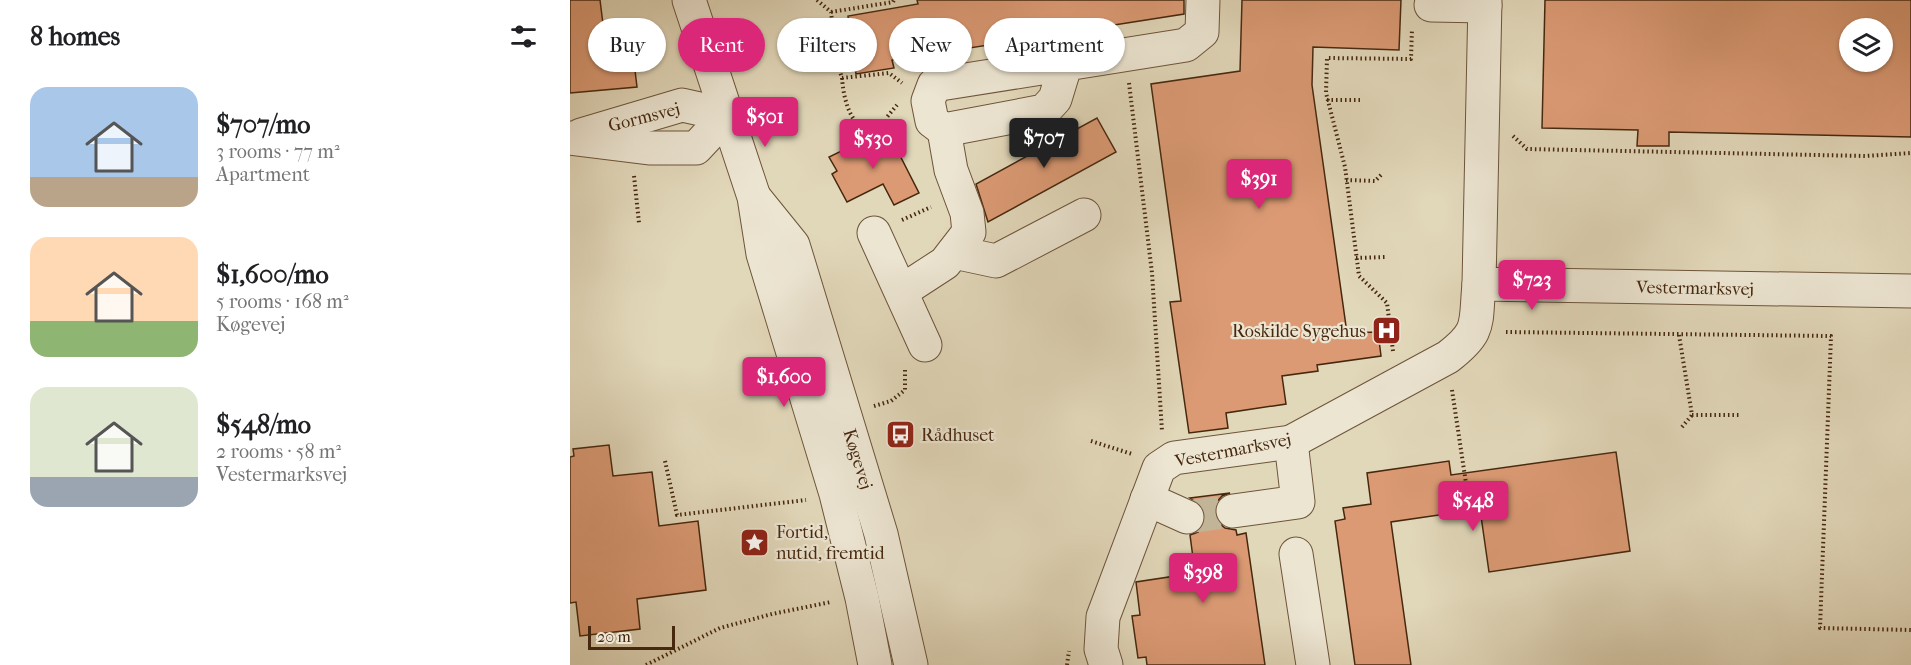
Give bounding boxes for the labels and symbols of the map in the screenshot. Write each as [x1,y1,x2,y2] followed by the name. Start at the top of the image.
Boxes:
[729,97,801,148] pin: $501
[606,98,682,137] street label: Gormsvej
[1008,118,1080,169] pin: $707
[837,119,909,170] pin: $530
[1223,159,1295,210] pin: $391
[1496,260,1568,311] pin: $723
[1635,277,1754,300] street label: Vestermarksvej
[1371,315,1403,347] hospital icon: Roskilde Sygehus
[1232,321,1366,342] place label: Roskilde Sygehus
[735,357,833,408] pin: $1,600
[884,419,916,451] bus stop icon: Rådhuset
[921,425,995,446] place label: Rådhuset
[838,426,877,492] street label: Køgevej
[1172,429,1293,472] street label: Vestermarksvej
[1437,481,1509,532] pin: $548
[776,522,885,564] place label: Fortid, nutid, fremtid
[739,526,771,558] place icon: Fortid, nutid, fremtid
[1167,553,1239,604] pin: $398
[588,623,675,650] scale bar

